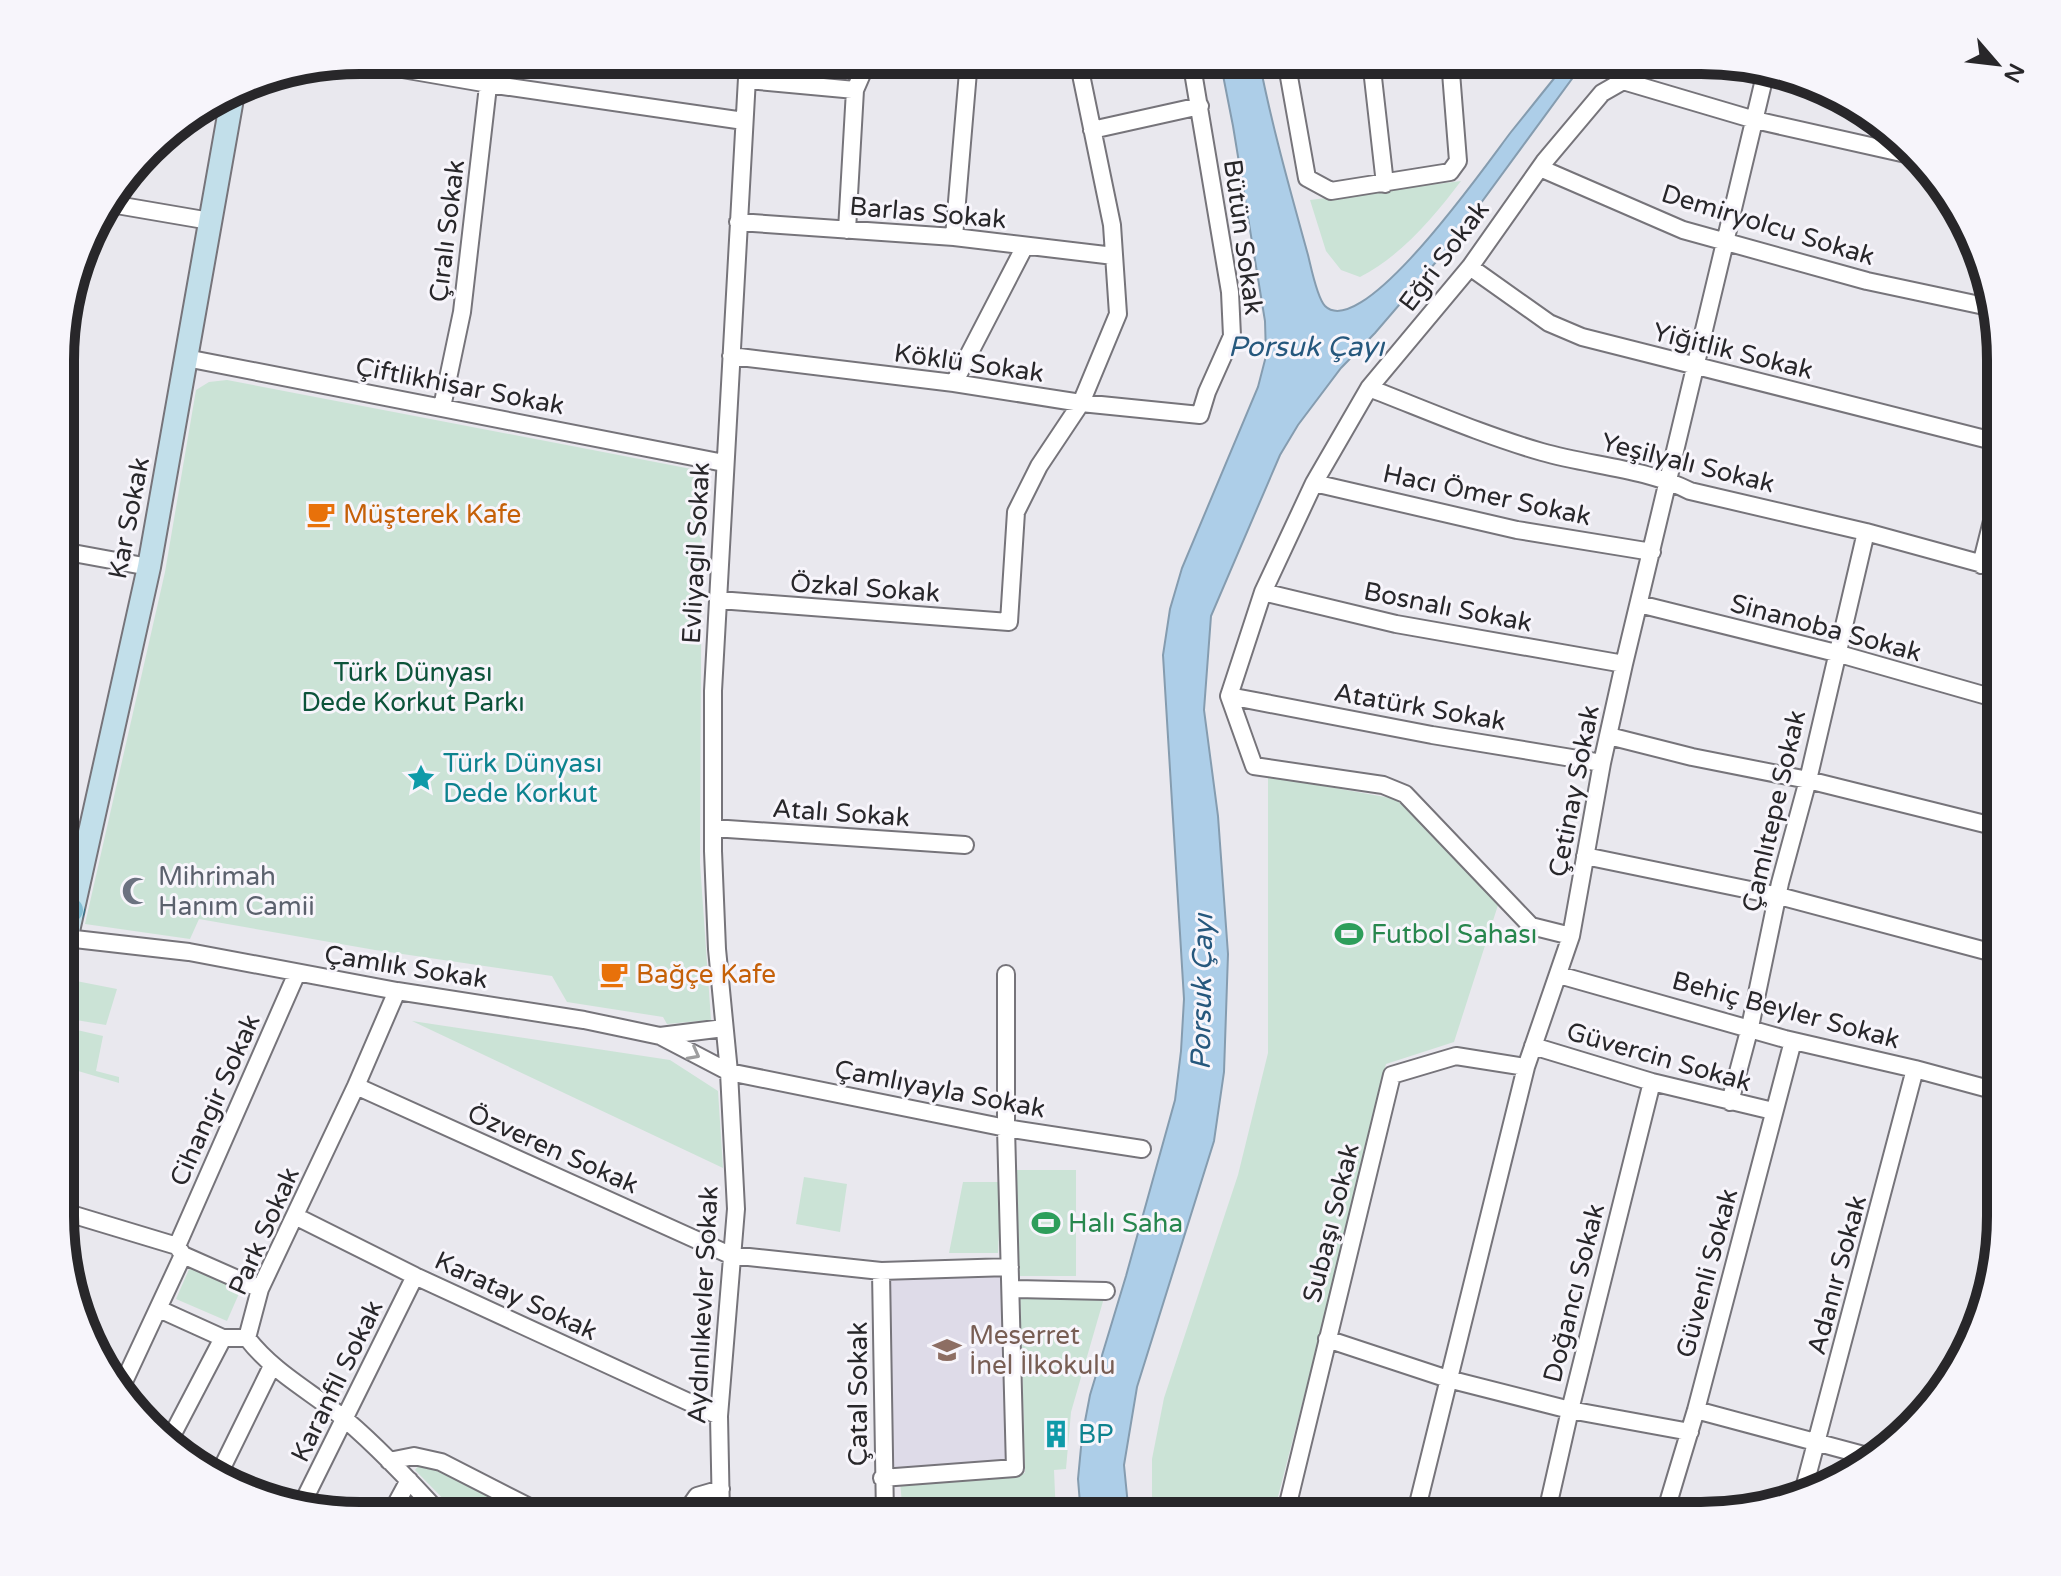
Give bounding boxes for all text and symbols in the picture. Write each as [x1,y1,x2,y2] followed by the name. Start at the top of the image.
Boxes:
[1957,24,2037,104] north arrow
[1998,59,2029,87] text: N
[1217,157,1269,317] street label: Bütün Sokak
[423,158,471,304] street label: Çıralı Sokak
[1658,178,1878,272] street label: Demiryolcu Sokak
[848,191,1008,235] street label: Barlas Sokak
[1392,195,1496,317] street label: Eğri Sokak
[1650,316,1816,386] street label: Yiğitlik Sokak
[1228,330,1386,364] water label: Porsuk Çayı
[892,337,1046,389] street label: Köklü Sokak
[353,351,567,421] street label: Çiftlikhisar Sokak
[1598,426,1778,500] street label: Yeşilyalı Sokak
[102,455,156,581] street label: Kar Sokak
[1380,458,1594,532] street label: Hacı Ömer Sokak
[676,461,716,645] street label: Evliyagil Sokak
[306,499,336,529] cafe icon: Müşterek Kafe
[343,499,521,530] place label: Müşterek Kafe
[789,567,941,609] street label: Özkal Sokak
[1361,575,1535,639] street label: Bosnalı Sokak
[1727,588,1925,668] street label: Sinanoba Sokak
[301,657,525,718] park label: Türk Dünyası Dede Korkut Parkı
[1332,677,1508,737] street label: Atatürk Sokak
[1542,703,1606,879] street label: Çetinay Sokak
[1736,707,1812,915] street label: Çamlıtepe Sokak
[443,748,602,809] place label: Türk Dünyası Dede Korkut
[406,763,436,793] place icon: Türk Dünyası Dede Korkut
[771,793,911,833] street label: Atalı Sokak
[158,861,315,922] place label: Mihrimah Hanım Camii
[121,876,151,906] mosque icon: Mihrimah Hanım Camii
[1184,912,1220,1070] water label: Porsuk Çayı
[1334,919,1364,949] sports icon: Futbol Sahası
[1371,919,1537,950] place label: Futbol Sahası
[322,939,490,995] street label: Çamlık Sokak
[599,959,629,989] cafe icon: Bağçe Kafe
[636,959,776,990] place label: Bağçe Kafe
[1669,965,1903,1055] street label: Behiç Beyler Sokak
[163,1009,267,1191] street label: Cihangir Sokak
[1563,1016,1755,1098] street label: Güvercin Sokak
[686,1044,700,1060] one-way arrow
[832,1053,1048,1125] street label: Çamlıyayla Sokak
[463,1097,643,1201] street label: Özveren Sokak
[1296,1140,1366,1306] street label: Subaşı Sokak
[222,1162,306,1300] street label: Park Sokak
[681,1185,725,1425] street label: Aydınlıkevler Sokak
[1670,1185,1744,1361] street label: Güvenli Sokak
[1801,1192,1873,1358] street label: Adanır Sokak
[1537,1200,1611,1386] street label: Doğancı Sokak
[1031,1208,1061,1238] sports icon: Halı Saha
[1068,1208,1183,1239] place label: Halı Saha
[430,1245,602,1347] street label: Karatay Sokak
[284,1295,390,1467] street label: Karanfil Sokak
[969,1320,1116,1381] place label: Meserret İnel İlkokulu
[843,1322,874,1466] street label: Çatal Sokak
[932,1335,962,1365] school or university icon: Meserret İnel İlkokulu
[1041,1419,1071,1449] building icon: BP
[1078,1419,1114,1450] place label: BP

